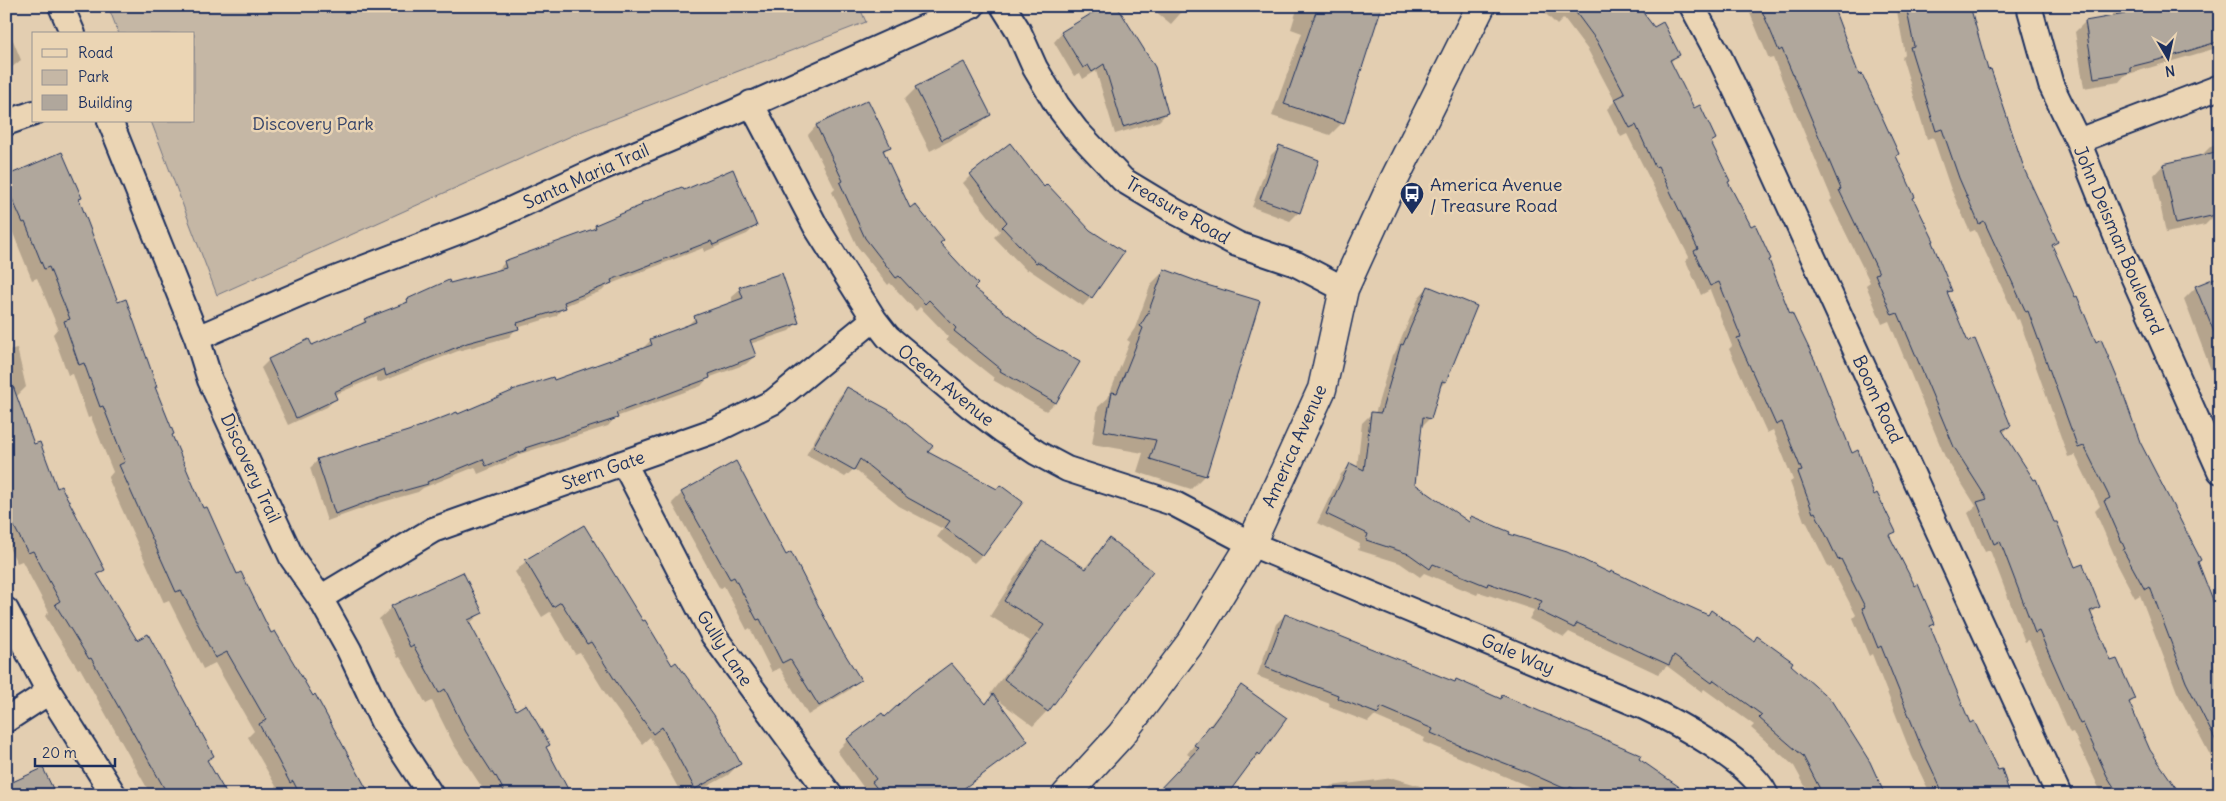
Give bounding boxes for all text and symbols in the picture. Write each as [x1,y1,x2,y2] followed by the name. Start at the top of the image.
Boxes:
[32,32,195,122] legend
[2144,32,2194,82] north arrow
[78,43,113,62] text: Road
[2164,61,2176,80] text: N
[78,67,109,86] text: Park
[78,93,133,112] text: Building
[252,112,374,135] park label: Discovery Park
[519,138,653,214] street label: Santa Maria Trail
[2069,142,2169,338] street label: John Deisman Boulevard
[1122,171,1235,249] street label: Treasure Road
[1430,173,1562,217] place label: America Avenue / Treasure Road
[1399,181,1425,215] bus stop icon: America Avenue / Treasure Road
[893,339,999,431] street label: Ocean Avenue
[1848,351,1909,447] street label: Boom Road
[1257,381,1331,511] street label: America Avenue
[216,410,286,526] street label: Discovery Trail
[559,445,647,495] street label: Stern Gate
[692,606,758,690] street label: Gully Lane
[1478,628,1558,680] street label: Gale Way
[35,736,115,768] scale bar
[42,743,77,762] text: 20 m

